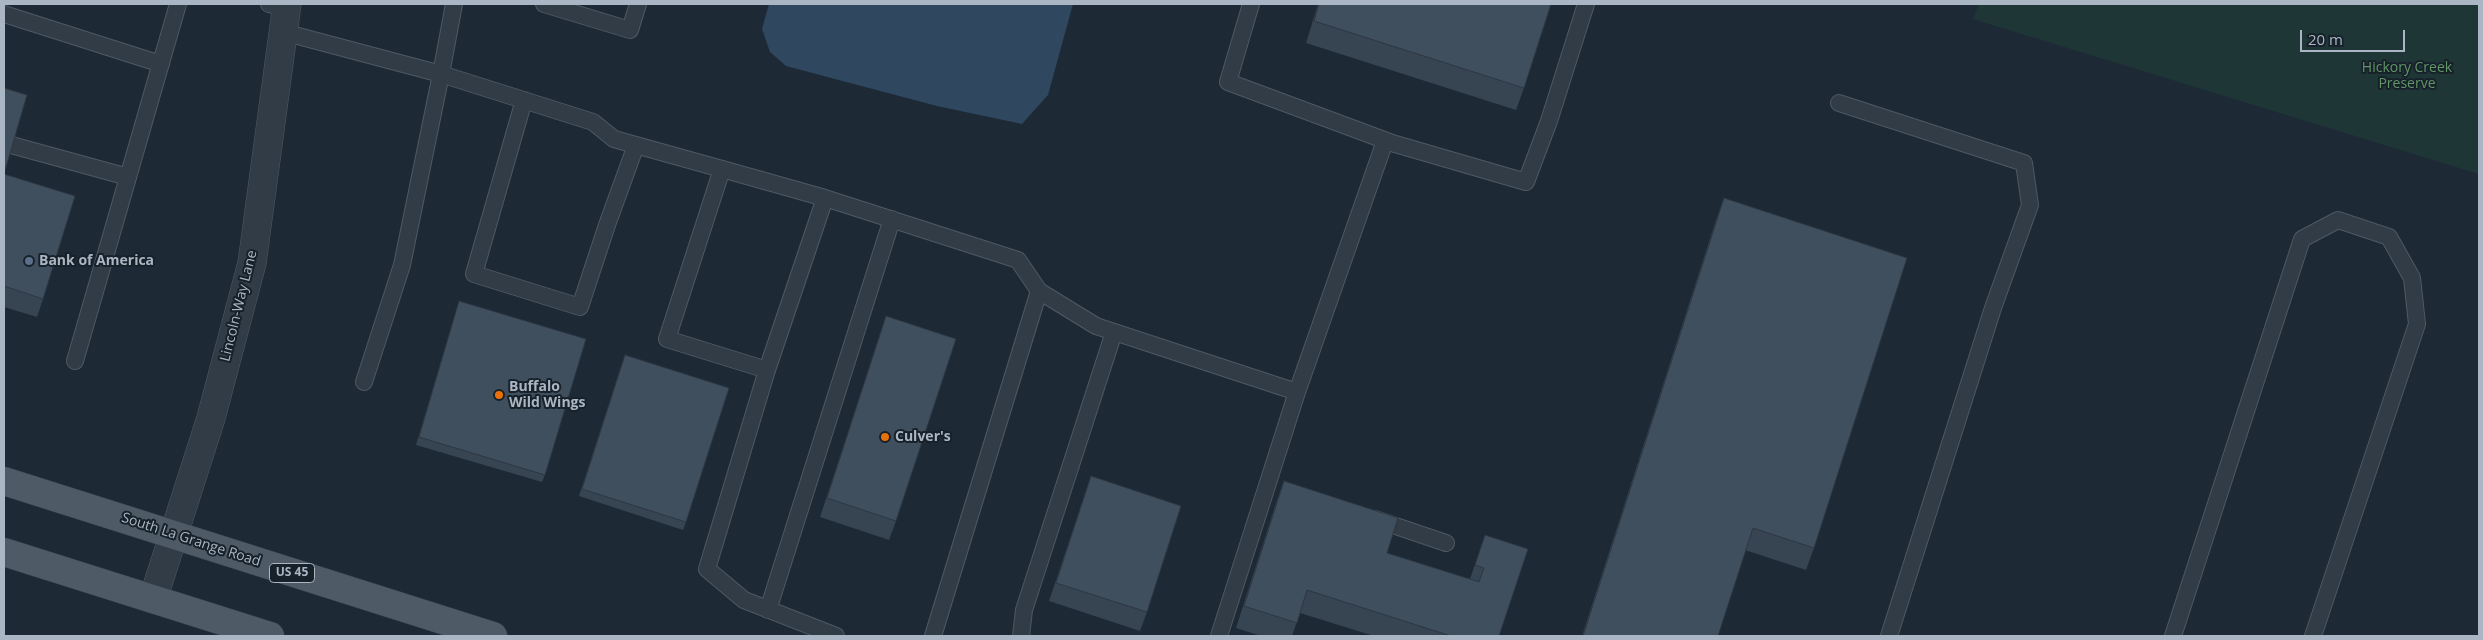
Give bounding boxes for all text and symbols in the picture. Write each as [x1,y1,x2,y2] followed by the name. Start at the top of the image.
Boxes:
[2303,20,2408,52] scale bar
[2308,29,2343,49] text: 20 m
[2362,60,2452,92] park label: Hickory Creek Preserve
[217,249,261,363] street label: Lincoln-Way Lane
[39,253,154,269] place label: Bank of America
[23,255,35,267] marker: Bank of America
[509,379,585,412] place label: Buffalo Wild Wings
[493,389,505,401] marker: Buffalo Wild Wings
[895,429,951,445] place label: Culver's
[879,431,891,443] marker: Culver's
[119,510,263,570] street label: South La Grange Road
[270,564,314,582] road number: US 45

